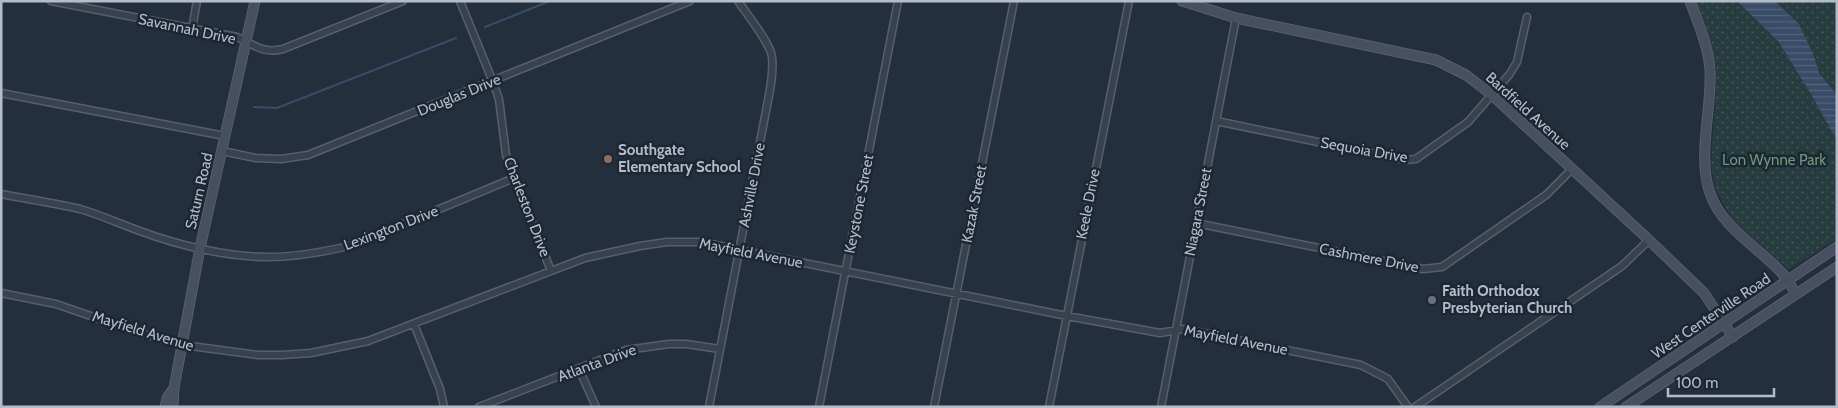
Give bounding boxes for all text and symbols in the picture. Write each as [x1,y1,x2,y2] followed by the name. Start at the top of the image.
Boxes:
[137,10,238,48] street label: Savannah Drive
[1482,68,1574,154] street label: Bardfield Avenue
[415,70,504,120] street label: Douglas Drive
[1319,133,1409,167] street label: Sequoia Drive
[618,141,741,176] place label: Southgate Elementary School
[735,141,769,229] street label: Ashville Drive
[181,151,217,231] street label: Saturn Road
[1722,151,1826,169] park label: Lon Wynne Park
[602,153,614,165] marker: Southgate Elementary School
[841,153,877,255] street label: Keystone Street
[500,155,554,260] street label: Charleston Drive
[958,164,990,244] street label: Kazak Street
[1181,166,1215,258] street label: Niagara Street
[1072,167,1104,241] street label: Keele Drive
[341,202,441,254] street label: Lexington Drive
[698,234,805,272] street label: Mayfield Avenue
[1318,240,1421,277] street label: Cashmere Drive
[1648,270,1774,362] street label: West Centerville Road
[1442,282,1572,317] place label: Faith Orthodox Presbyterian Church
[1426,294,1438,306] marker: Faith Orthodox Presbyterian Church
[90,307,196,355] street label: Mayfield Avenue
[1183,321,1290,359] street label: Mayfield Avenue
[555,340,639,386] street label: Atlanta Drive
[1668,366,1774,398] scale bar
[1676,374,1718,392] text: 100 m

